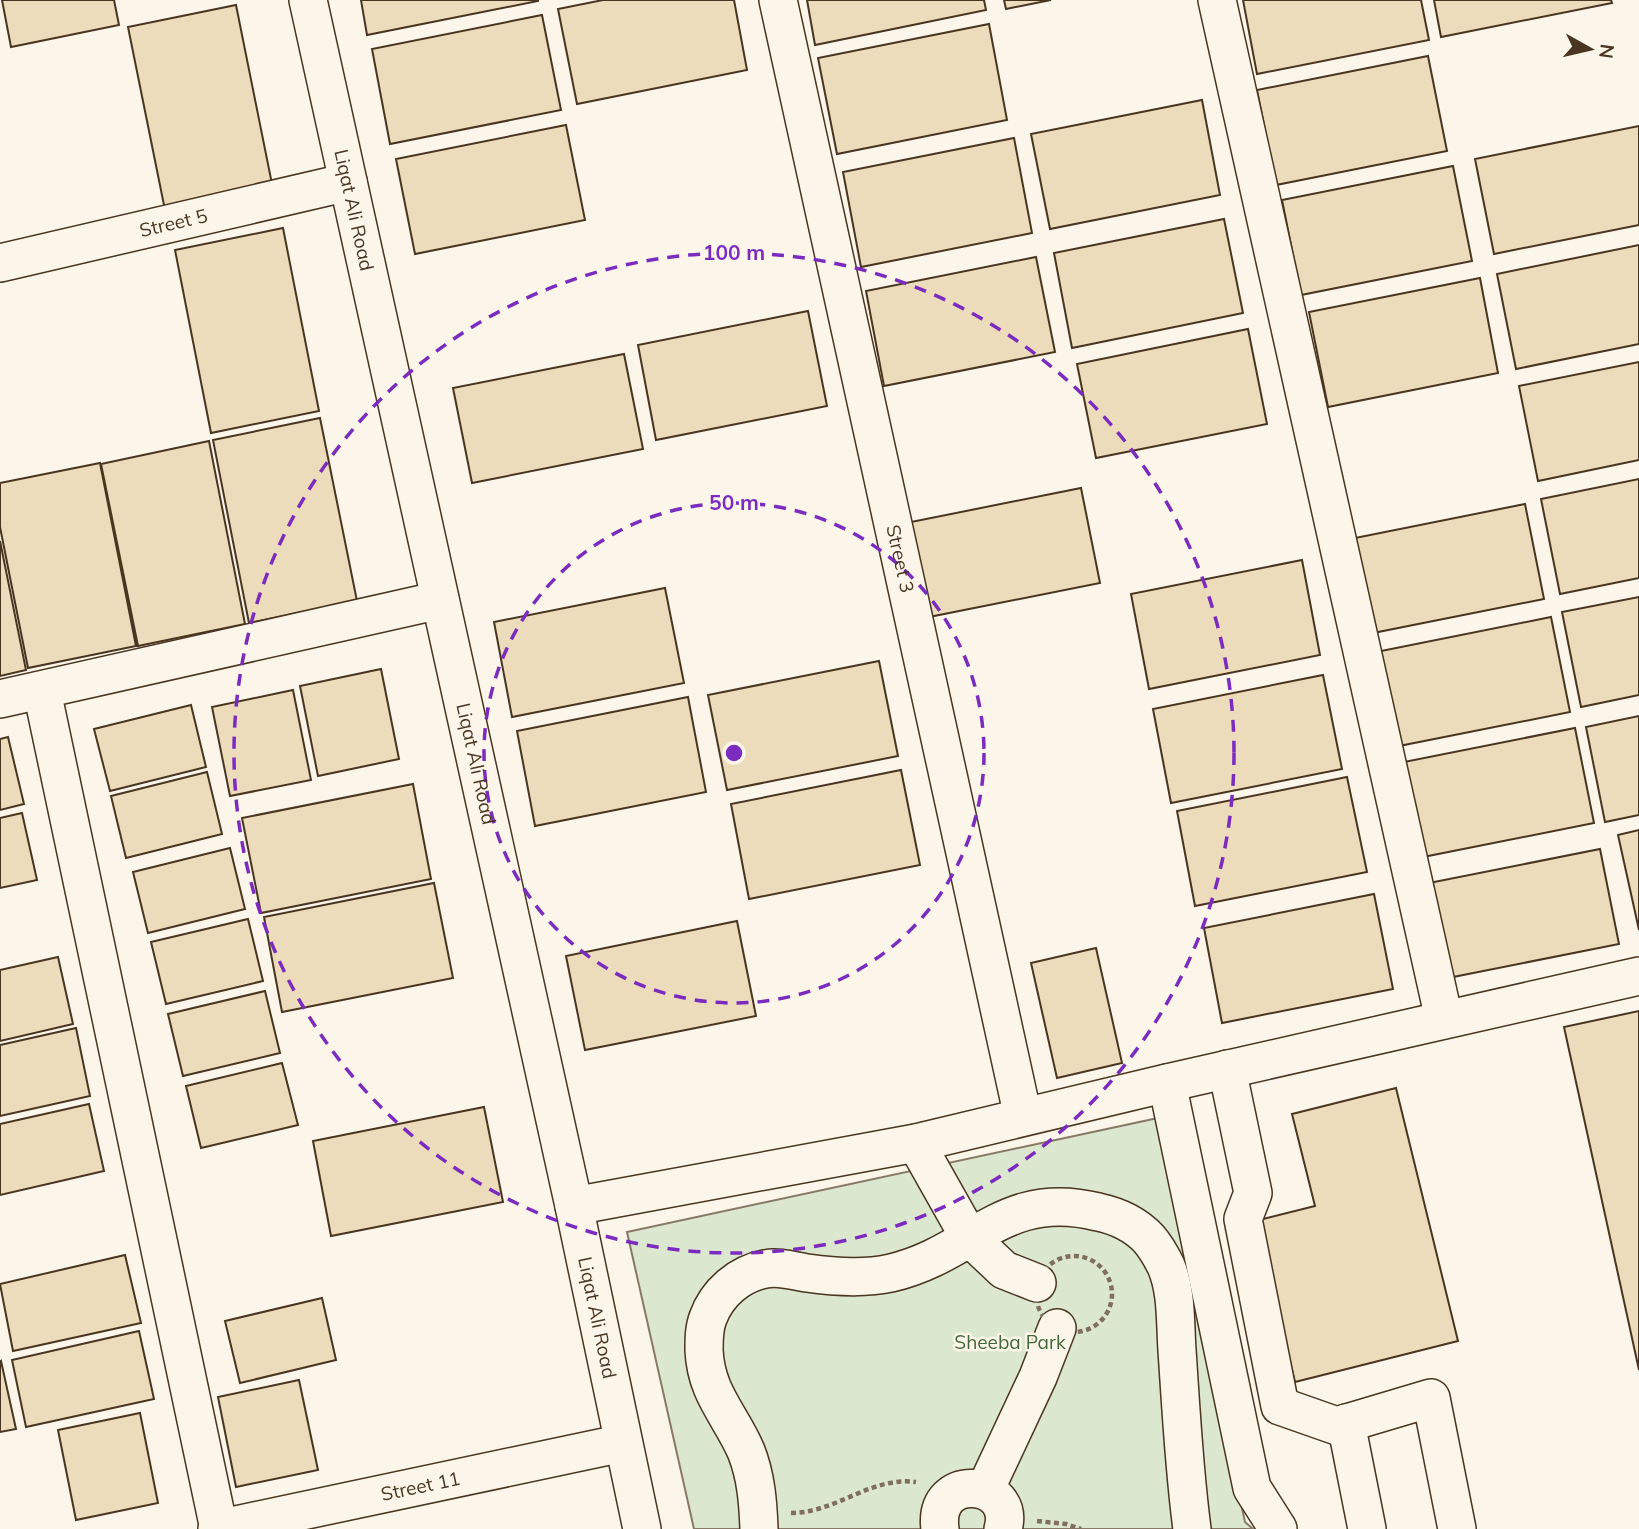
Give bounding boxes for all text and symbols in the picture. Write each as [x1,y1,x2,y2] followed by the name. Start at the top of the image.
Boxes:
[1555,14,1625,84] north arrow
[1594,43,1620,60] text: N
[329,147,379,273] street label: Liqat Ali Road
[137,203,210,242] street label: Street 5
[703,239,765,265] text: 100 m
[709,489,759,515] text: 50 m
[881,522,920,595] street label: Street 3
[451,701,501,827] street label: Liqat Ali Road
[722,741,746,765] centre of rings
[573,1254,622,1381] street label: Liqat Ali Road
[954,1330,1066,1354] park label: Sheeba Park
[379,1466,462,1506] street label: Street 11

